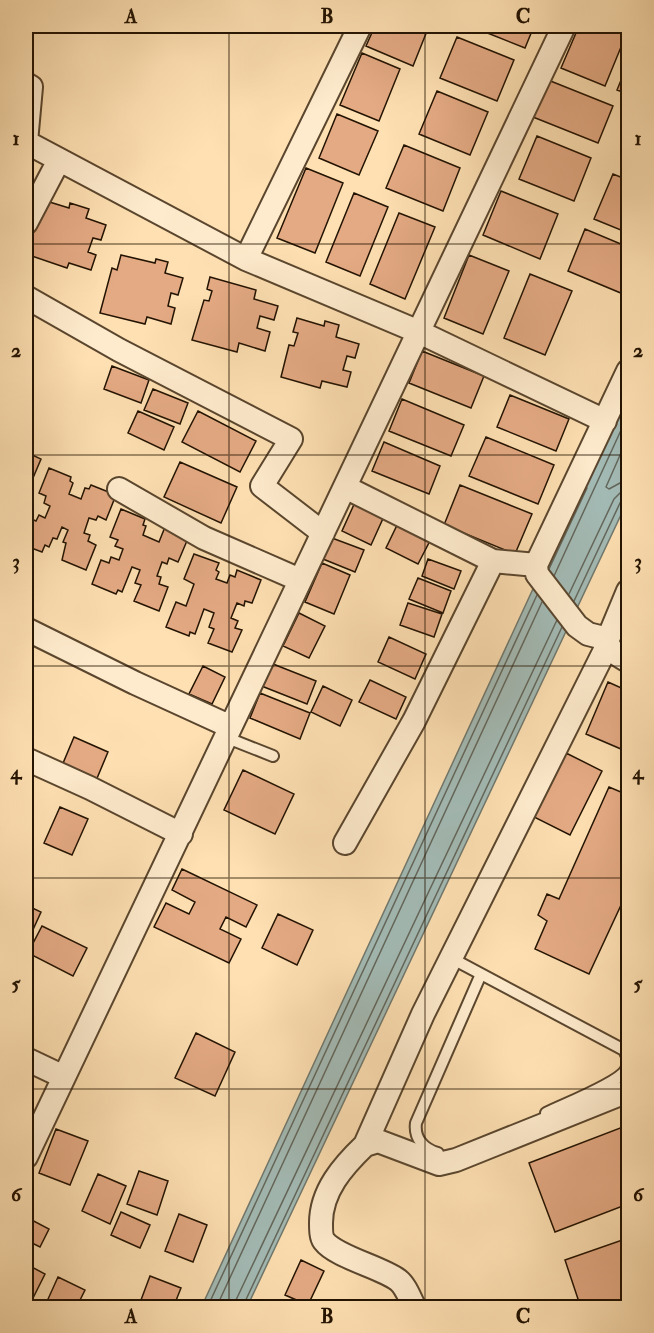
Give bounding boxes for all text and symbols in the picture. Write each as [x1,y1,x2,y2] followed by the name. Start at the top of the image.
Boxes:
[124,4,138,29] text: A
[320,4,334,29] text: B
[516,4,530,29] text: C
[12,126,20,151] text: 1
[634,126,642,151] text: 1
[11,338,21,363] text: 2
[633,338,643,363] text: 2
[12,549,20,574] text: 3
[634,549,642,574] text: 3
[10,760,23,785] text: 4
[632,760,645,785] text: 4
[12,971,22,996] text: 5
[634,971,644,996] text: 5
[11,1182,23,1207] text: 6
[633,1182,645,1207] text: 6
[124,1304,138,1329] text: A
[320,1304,334,1329] text: B
[516,1304,530,1329] text: C

